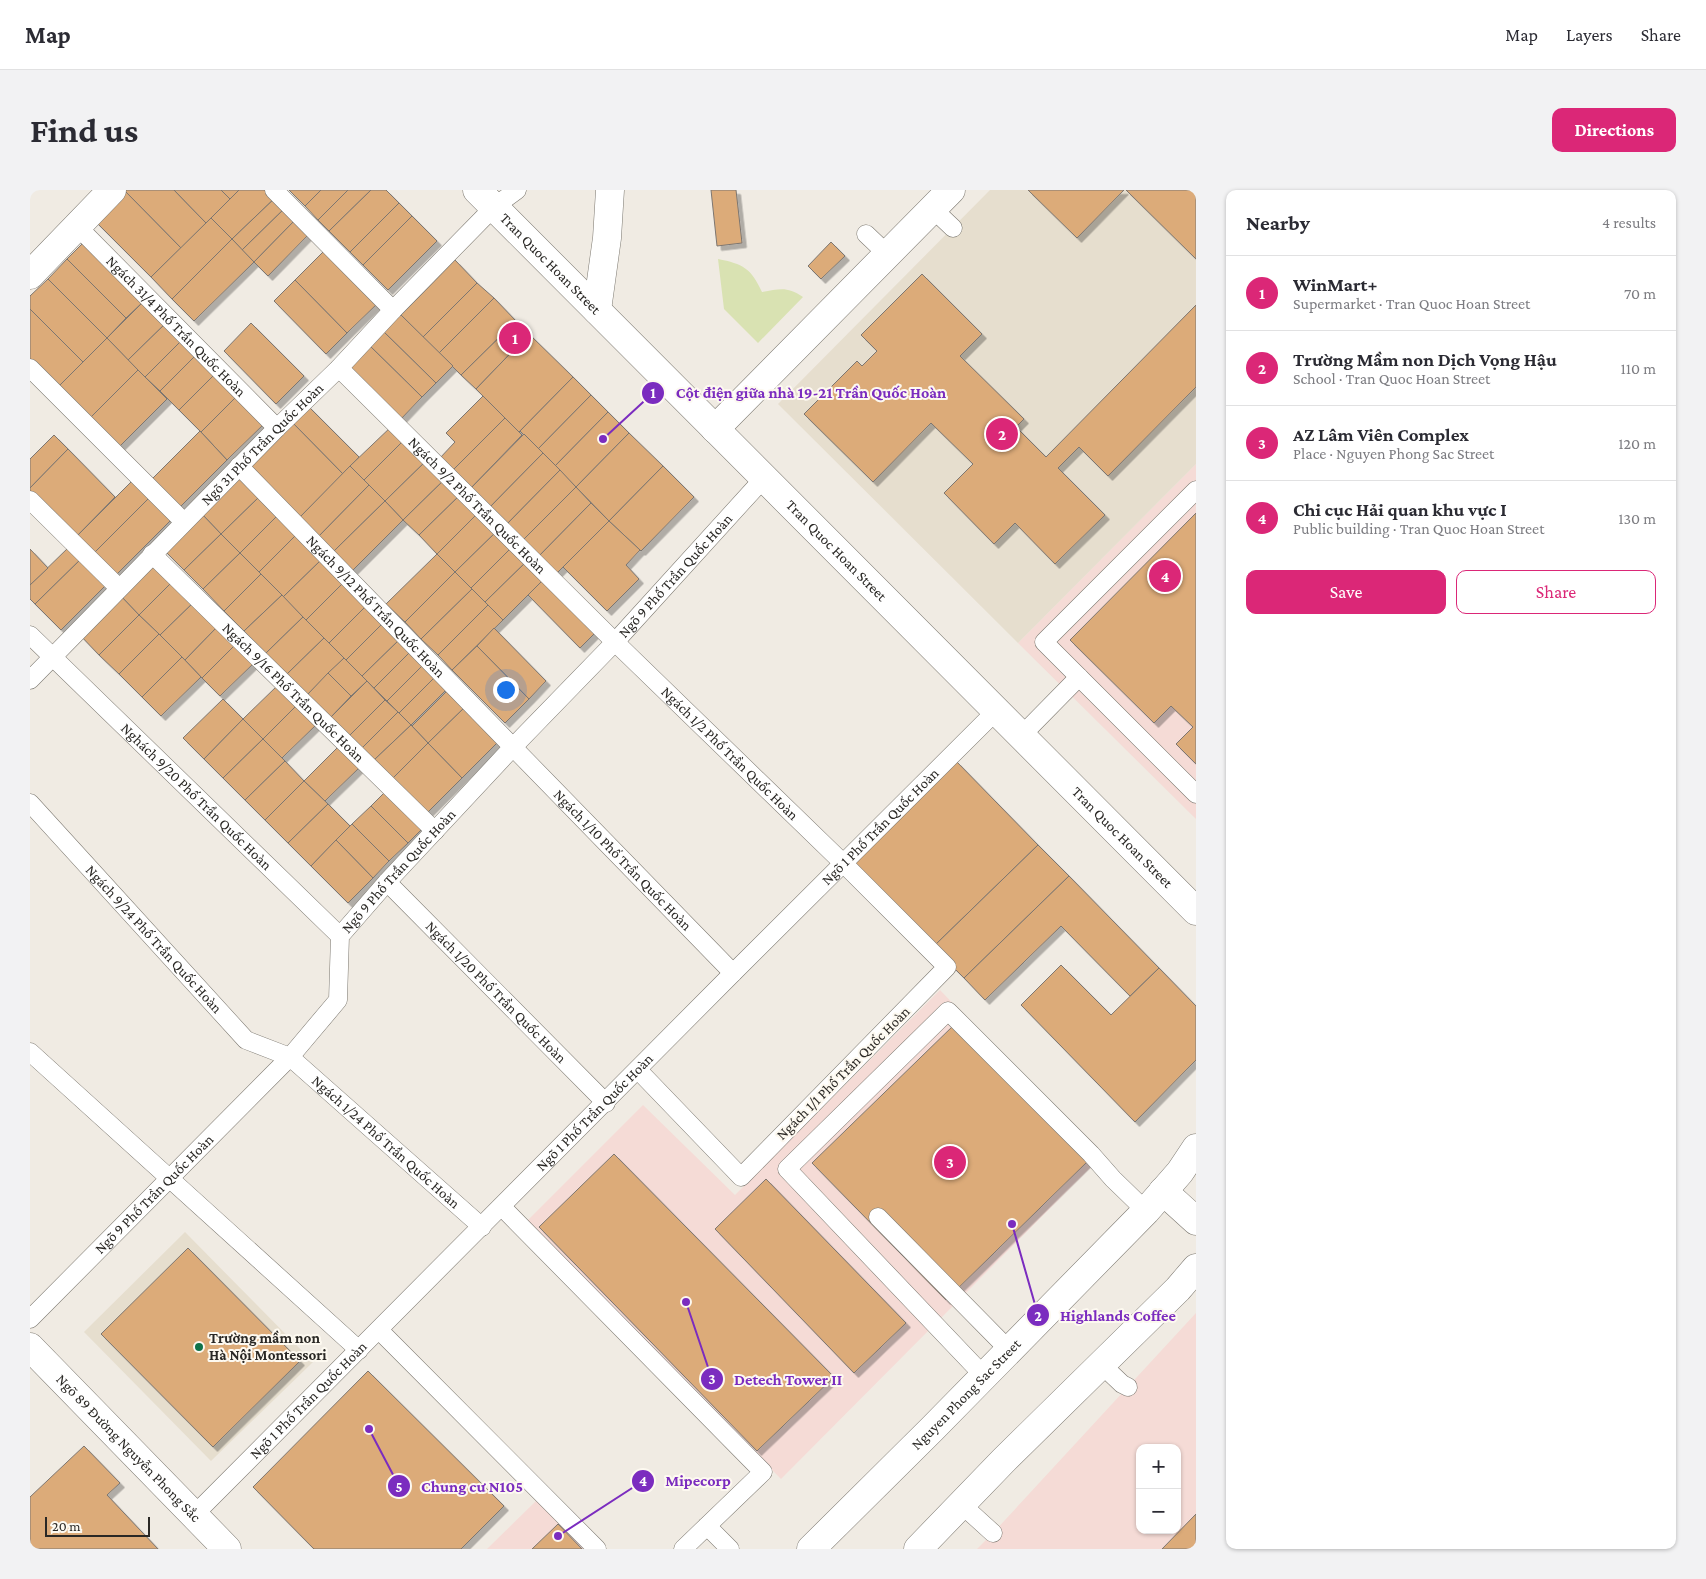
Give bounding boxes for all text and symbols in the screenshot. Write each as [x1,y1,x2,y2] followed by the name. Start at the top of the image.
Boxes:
[25,21,71,48] text: Map
[1505,25,1538,45] text: Map
[1566,25,1613,45] text: Layers
[1641,25,1681,45] text: Share
[1552,108,1676,152] button: Directions
[30,111,138,150] text: Find us
[497,210,605,318] street label: Tran Quoc Hoan Street
[1246,211,1310,235] text: Nearby
[1602,214,1656,231] text: 4 results
[103,253,249,400] street label: Ngách 31/4 Phố Trần Quốc Hoàn
[1293,274,1377,295] text: WinMart+
[1259,285,1265,302] text: 1
[1624,285,1656,302] text: 70 m
[1293,295,1530,312] text: Supermarket · Tran Quoc Hoan Street
[499,319,531,357] pin: 1
[1293,349,1557,370] text: Trường Mầm non Dịch Vọng Hậu
[1258,360,1266,377] text: 2
[1620,360,1656,377] text: 110 m
[1293,370,1490,387] text: School · Tran Quoc Hoan Street
[640,377,956,408] callout: Cột điện giữa nhà 19-21 Trần Quốc Hoàn
[198,380,326,508] street label: Ngõ 31 Phố Trần Quốc Hoàn
[676,384,946,401] text: Cột điện giữa nhà 19-21 Trần Quốc Hoàn
[650,385,656,401] text: 1
[986,415,1018,453] pin: 2
[1293,424,1469,445] text: AZ Lâm Viên Complex
[405,434,549,577] street label: Ngách 9/2 Phố Trần Quốc Hoàn
[1258,435,1266,452] text: 3
[1618,435,1656,452] text: 120 m
[1293,445,1494,462] text: Place · Nguyen Phong Sac Street
[783,497,891,605] street label: Tran Quoc Hoan Street
[1293,499,1507,520] text: Chi cục Hải quan khu vực I
[1258,510,1266,527] text: 4
[1618,510,1656,527] text: 130 m
[615,511,735,641] street label: Ngõ 9 Phố Trần Quốc Hoàn
[1293,520,1544,537] text: Public building · Tran Quoc Hoan Street
[303,532,448,681] street label: Ngách 9/12 Phố Trần Quốc Hoàn
[1149,557,1181,595] pin: 4
[1246,570,1446,614] button: Save
[1456,570,1656,614] button: Share
[219,620,368,765] street label: Ngách 9/16 Phố Trần Quốc Hoàn
[493,677,519,703] your location
[658,684,802,823] street label: Ngách 1/2 Phố Trần Quốc Hoàn
[118,720,275,873] street label: Nghách 9/20 Phố Trần Quốc Hoàn
[818,765,942,888] street label: Ngõ 1 Phố Trần Quốc Hoàn
[1069,783,1177,892] street label: Tran Quoc Hoan Street
[551,786,695,934] street label: Ngách 1/10 Phố Trần Quốc Hoàn
[338,806,459,936] street label: Ngõ 9 Phố Trần Quốc Hoàn
[83,862,225,1016] street label: Ngách 9/24 Phố Trần Quốc Hoàn
[423,918,570,1066] street label: Ngách 1/20 Phố Trần Quốc Hoàn
[772,1002,914,1144] street label: Ngách 1/1 Phố Trần Quốc Hoàn
[533,1050,656,1174] street label: Ngõ 1 Phố Trần Quốc Hoàn
[309,1072,463,1212] street label: Ngách 1/24 Phố Trần Quốc Hoàn
[91,1131,216,1257] street label: Ngõ 9 Phố Trần Quốc Hoàn
[934,1143,966,1181] pin: 3
[1025,1300,1186,1331] callout: Highlands Coffee
[1060,1307,1177,1324] text: Highlands Coffee
[1034,1308,1042,1324] text: 2
[209,1330,327,1363] place label: Trường mầm non Hà Nội Montessori
[908,1335,1025,1453] street label: Nguyen Phong Sac Street
[247,1338,370,1462] street label: Ngõ 1 Phố Trần Quốc Hoàn
[193,1341,205,1353] marker: Trường mầm non Hà Nội Montessori
[699,1364,852,1395] callout: Detech Tower II
[53,1371,204,1526] street label: Ngõ 89 Đường Nguyễn Phong Sắc
[708,1371,716,1387] text: 3
[734,1371,842,1388] text: Detech Tower II
[1136,1444,1181,1534] map controls
[1136,1444,1181,1489] button: +
[631,1465,741,1496] callout: Mipecorp
[386,1471,533,1502] callout: Chung cư N105
[665,1472,731,1489] text: Mipecorp
[639,1473,647,1489] text: 4
[421,1478,523,1495] text: Chung cư N105
[395,1479,403,1495] text: 5
[1136,1489,1181,1534] button: −
[45,1514,150,1537] scale bar
[52,1518,80,1534] text: 20 m

